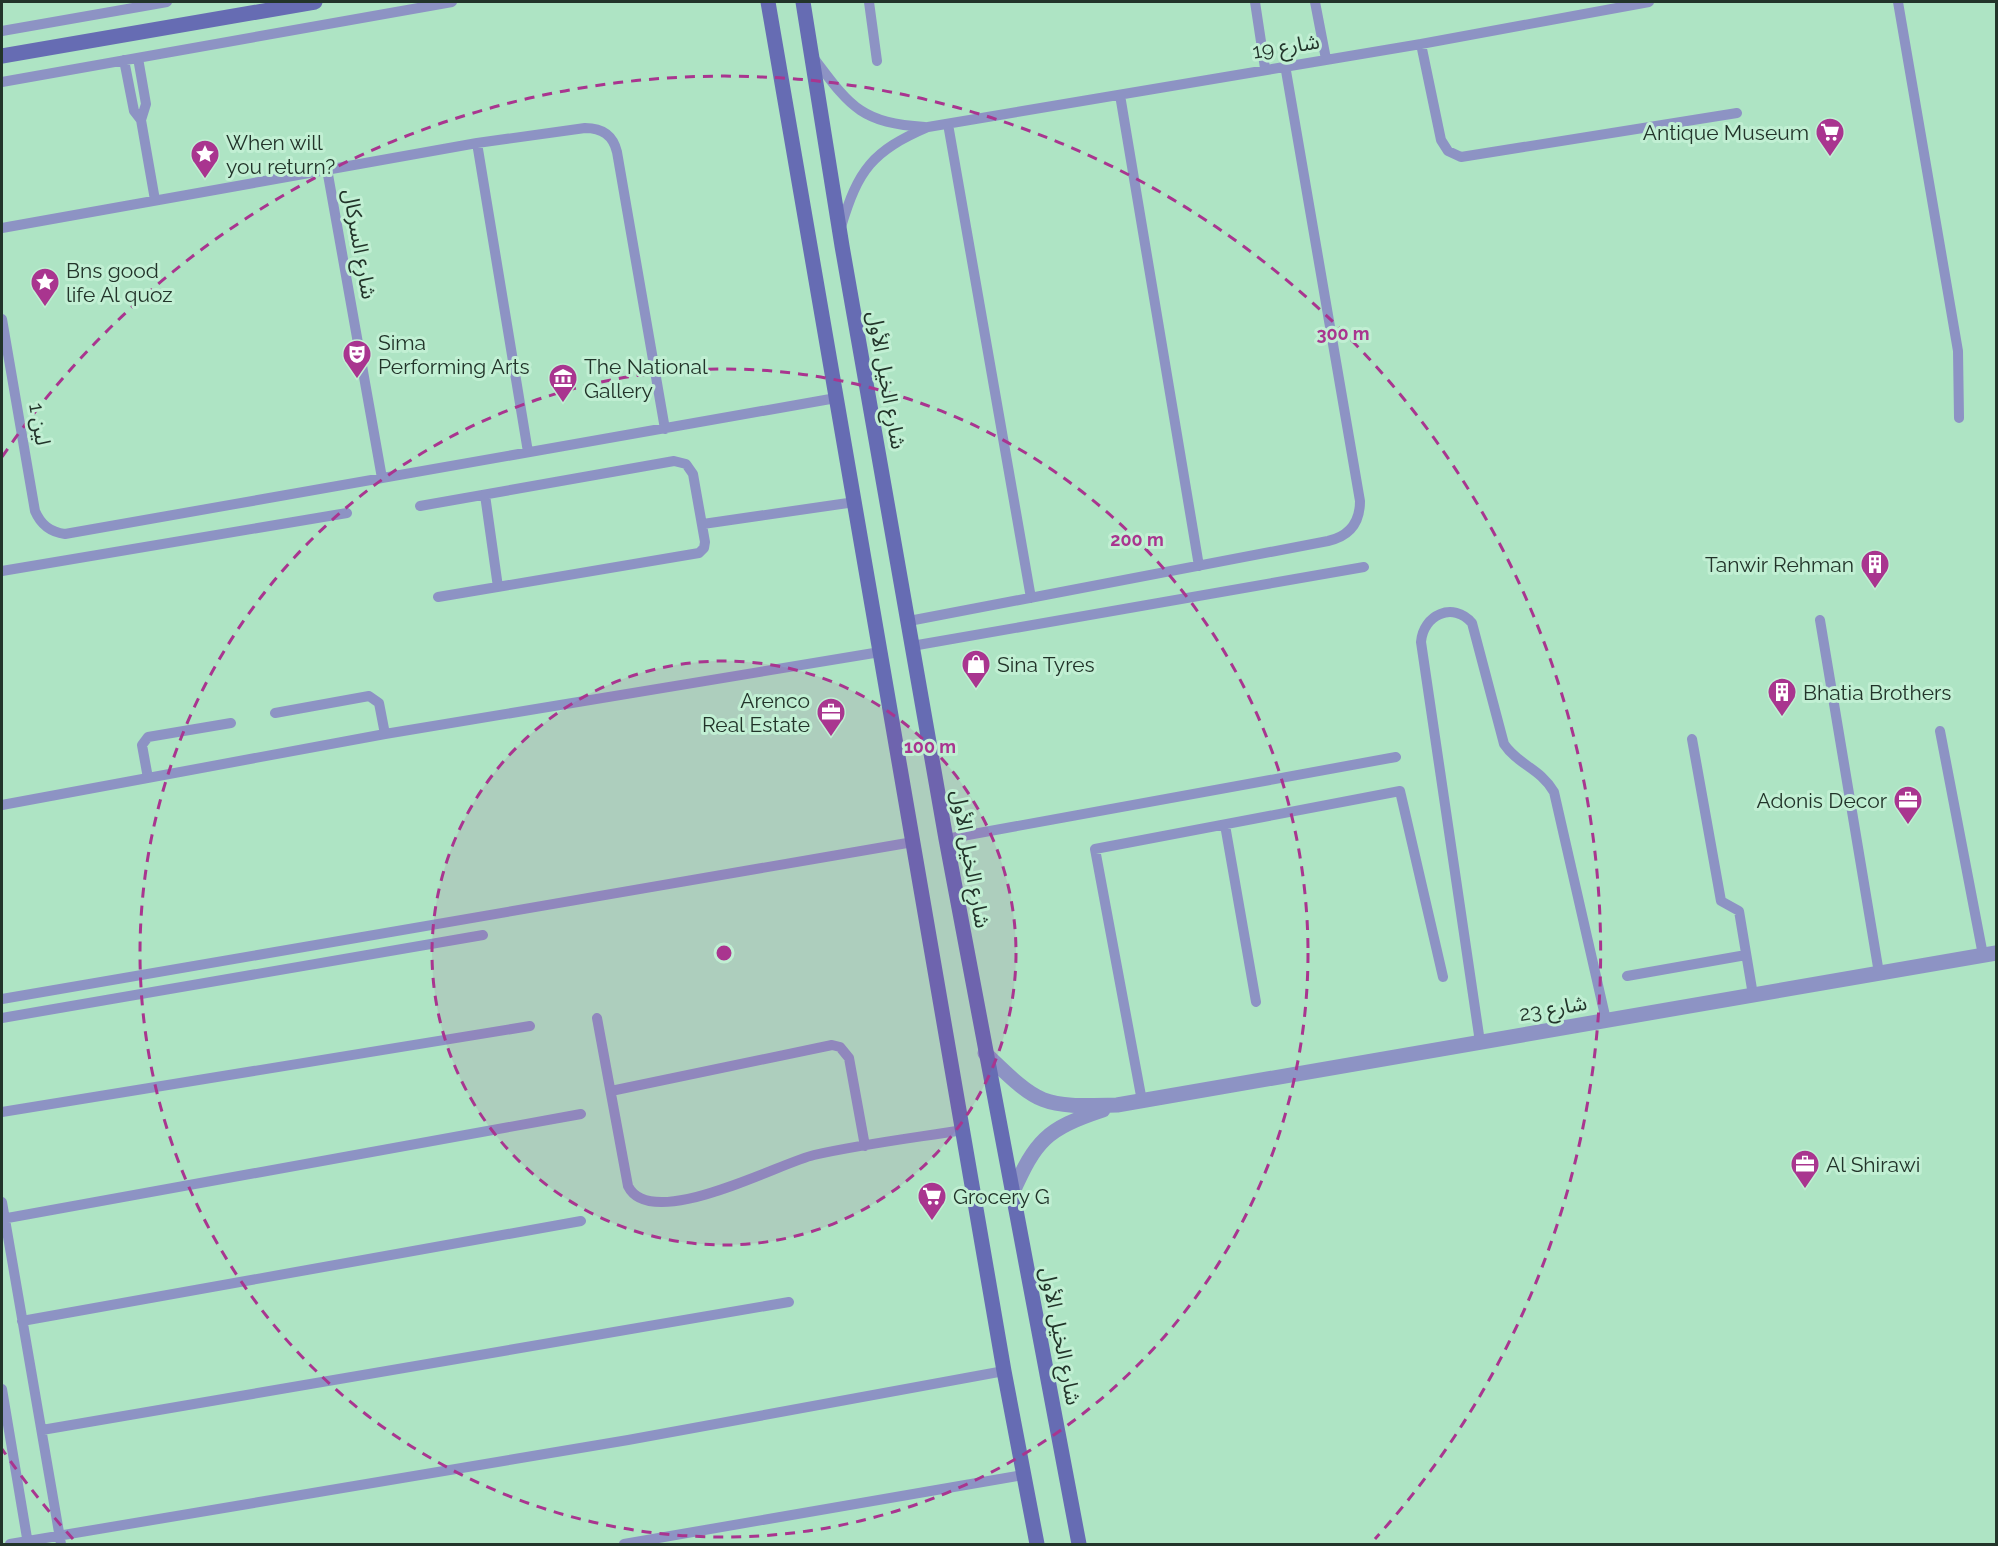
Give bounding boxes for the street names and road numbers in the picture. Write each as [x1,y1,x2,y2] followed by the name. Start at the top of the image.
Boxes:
[1251,28,1322,67] street label: شارع 19
[335,187,382,302] street label: شارع السركال
[860,309,911,452] street label: شارع الخيل الأول
[24,401,56,447] street label: لين 1
[944,788,995,931] street label: شارع الخيل الأول
[1517,990,1589,1029] street label: شارع 23
[1032,1265,1087,1408] street label: شارع الخيل الأول

